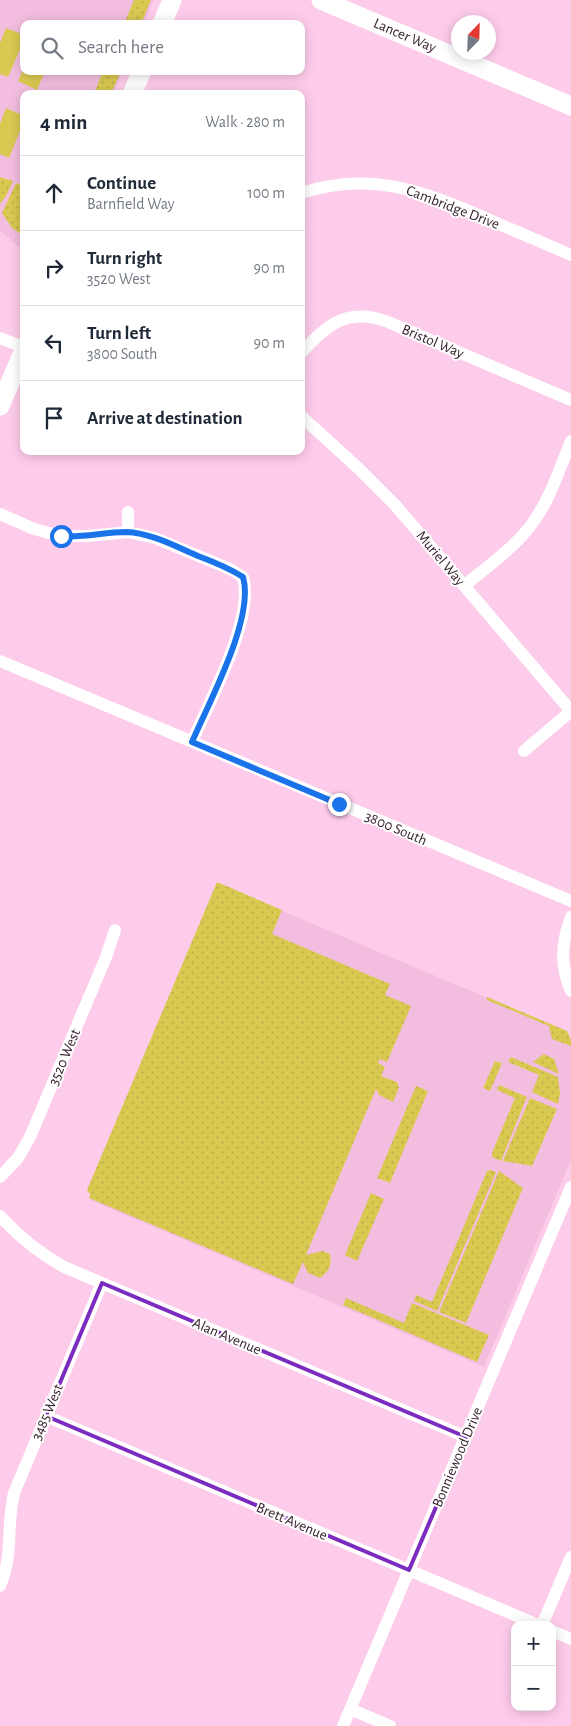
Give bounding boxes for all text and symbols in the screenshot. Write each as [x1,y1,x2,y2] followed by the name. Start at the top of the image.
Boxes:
[451,15,496,60] north arrow
[371,16,439,56] street label: Lancer Way
[20,20,305,75] search box
[38,34,66,62] icon: search
[78,38,164,57] text: Search here
[40,112,87,133] text: 4 min
[205,114,285,130] text: Walk · 280 m
[87,174,156,193] text: Continue
[40,179,68,207] icon: ahead
[404,183,501,232] street label: Cambridge Drive
[247,185,285,201] text: 100 m
[87,196,175,212] text: Barnfield Way
[87,249,162,268] text: Turn right
[40,254,68,282] icon: right
[254,260,285,276] text: 90 m
[87,271,151,287] text: 3520 West
[400,322,467,361] street label: Bristol Way
[87,324,151,343] text: Turn left
[40,329,68,357] icon: left
[254,335,285,351] text: 90 m
[87,346,157,362] text: 3800 South
[40,404,68,432] icon: arrive
[87,409,243,428] text: Arrive at destination
[50,525,73,548] route start
[414,528,468,589] street label: Muriel Way
[328,793,351,816] route end
[362,809,429,848] street label: 3800 South
[46,1027,83,1088] street label: 3520 West
[190,1315,263,1358] street label: Alan Avenue
[29,1382,66,1442] street label: 3485 West
[430,1405,485,1509] street label: Bonniewood Drive
[254,1500,330,1543] street label: Brett Avenue
[511,1621,556,1711] map controls
[511,1621,556,1666] button: +
[511,1666,556,1711] button: −

